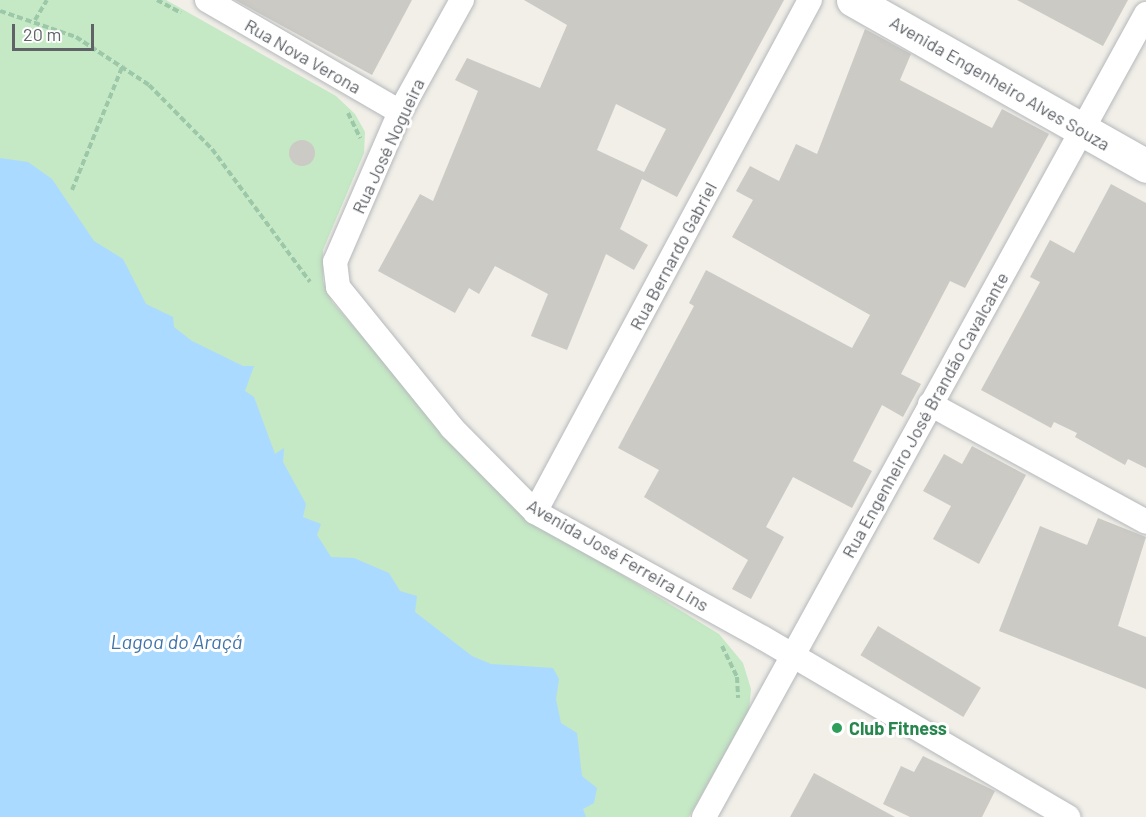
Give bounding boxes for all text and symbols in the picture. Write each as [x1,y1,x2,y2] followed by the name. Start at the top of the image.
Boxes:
[886,11,1114,155] street label: Avenida Engenheiro Alves Souza
[15,12,98,50] scale bar
[241,14,365,98] street label: Rua Nova Verona
[23,23,61,45] text: 20 m
[347,75,429,217] street label: Rua José Nogueira
[625,178,721,334] street label: Rua Bernardo Gabriel
[837,268,1013,562] street label: Rua Engenheiro José Brandão Cavalcante
[523,494,713,616] street label: Avenida José Ferreira Lins
[110,629,242,653] water label: Lagoa do Araçá
[849,717,947,739] place label: Club Fitness
[830,721,844,735] marker: Club Fitness

